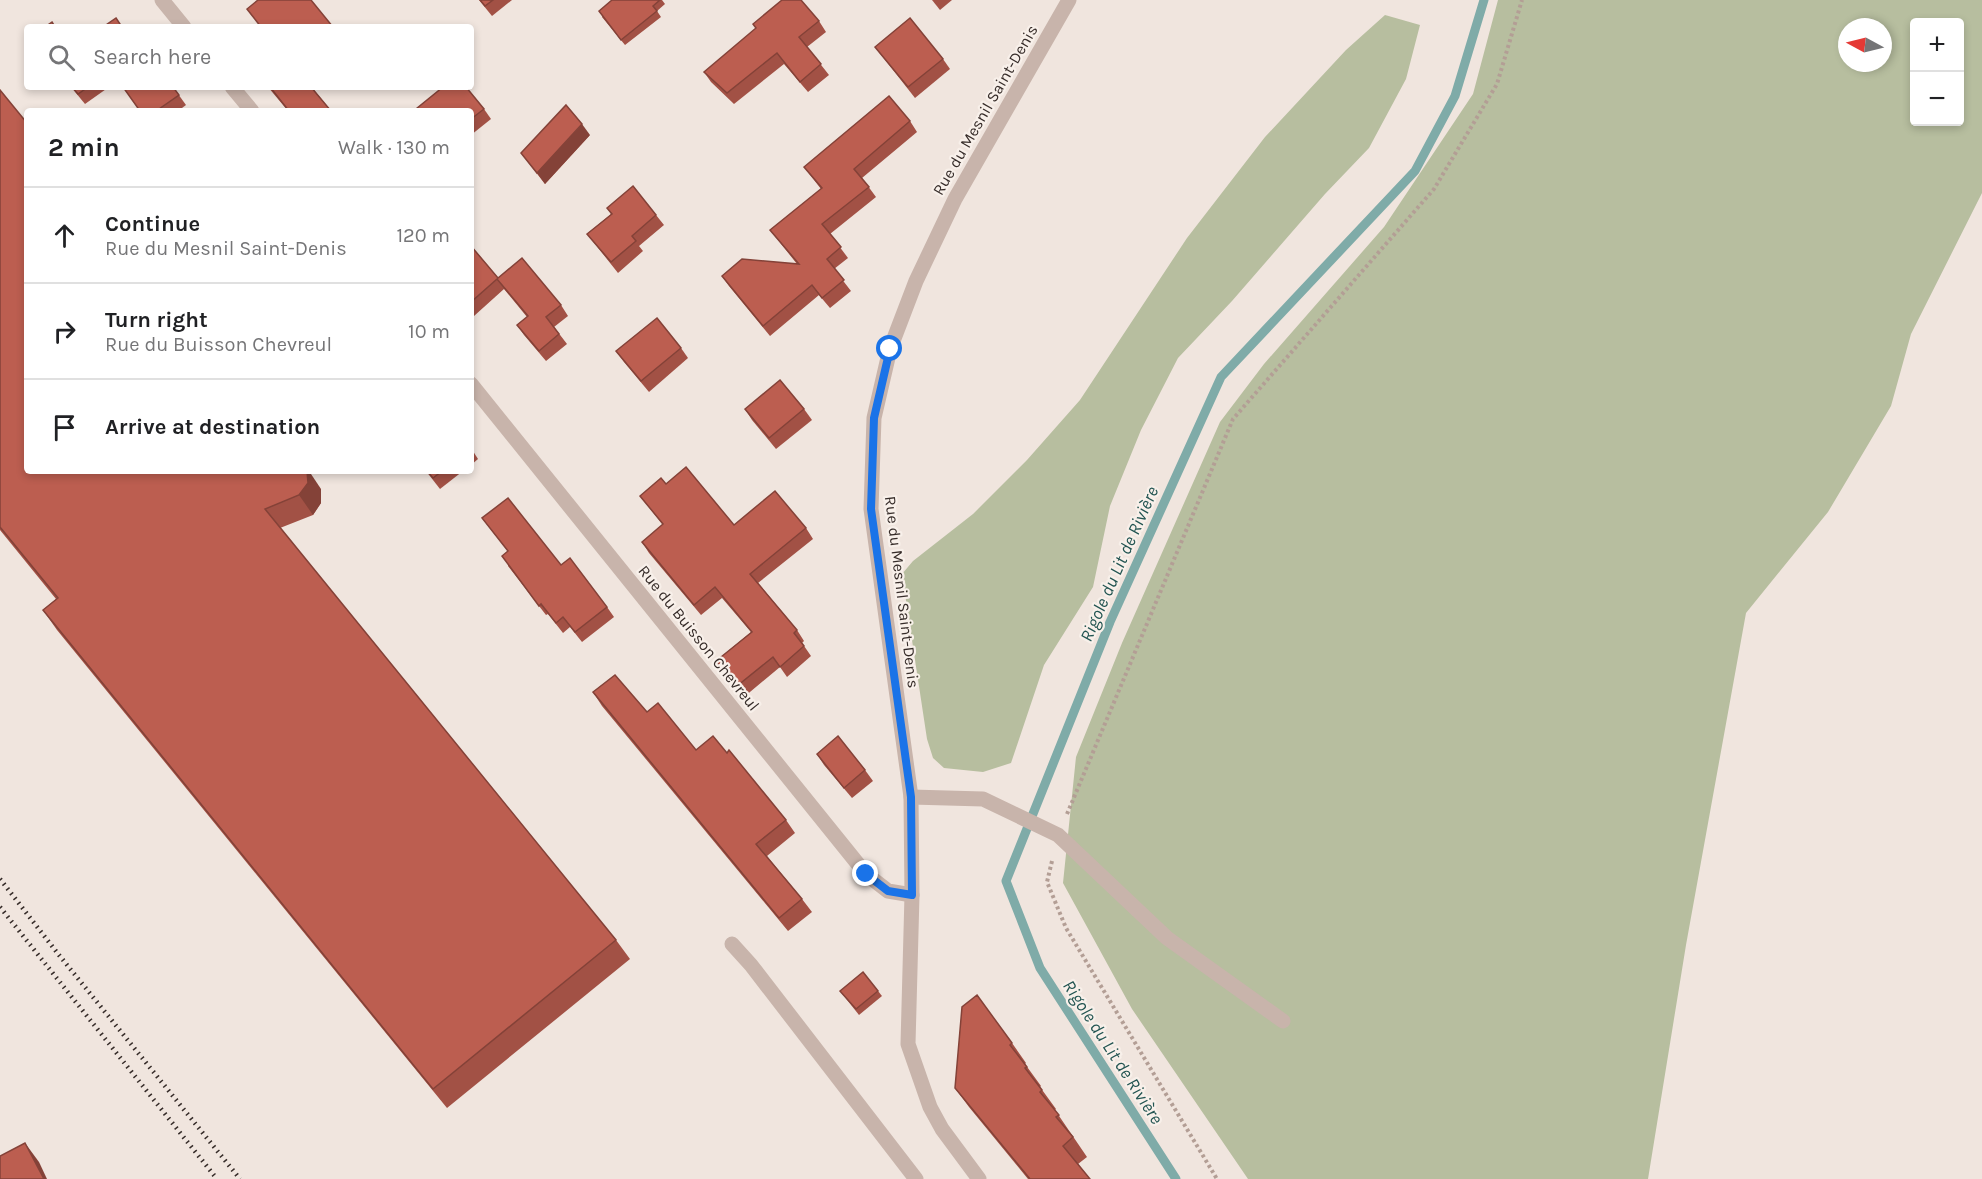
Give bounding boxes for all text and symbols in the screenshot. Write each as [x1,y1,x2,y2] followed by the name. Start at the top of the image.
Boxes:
[1838,18,1892,72] north arrow
[1910,18,1964,126] map controls
[1910,18,1964,72] button: +
[928,21,1042,199] street label: Rue du Mesnil Saint-Denis
[24,24,474,90] search box
[45,41,78,74] icon: search
[93,44,211,70] text: Search here
[1910,72,1964,126] button: −
[48,132,120,163] text: 2 min
[338,136,450,159] text: Walk · 130 m
[105,211,200,237] text: Continue
[48,219,81,252] icon: ahead
[396,224,450,247] text: 120 m
[105,237,347,260] text: Rue du Mesnil Saint-Denis
[105,307,208,333] text: Turn right
[48,315,81,348] icon: right
[408,320,450,343] text: 10 m
[105,333,332,356] text: Rue du Buisson Chevreul
[876,335,902,361] route start
[48,411,81,444] icon: arrive
[105,414,320,440] text: Arrive at destination
[1075,483,1163,645] water label: Rigole du Lit de Rivière
[881,495,923,689] street label: Rue du Mesnil Saint-Denis
[634,561,764,715] street label: Rue du Buisson Chevreul
[852,860,878,886] route end
[1058,976,1168,1128] water label: Rigole du Lit de Rivière

